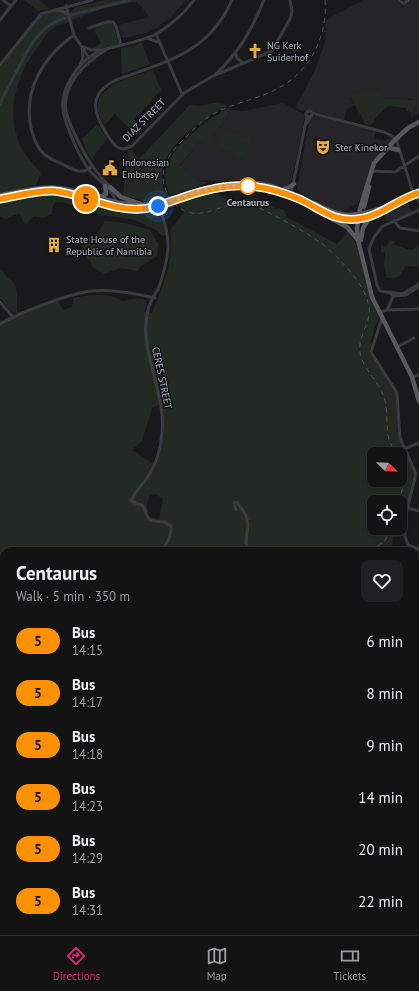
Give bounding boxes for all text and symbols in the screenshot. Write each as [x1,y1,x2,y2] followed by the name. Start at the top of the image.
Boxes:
[267,39,309,64] place label: NG Kerk Suiderhof
[246,42,264,60] church icon: NG Kerk Suiderhof
[120,95,169,144] street label: DIAZ STREET
[314,138,332,156] theatre icon: Ster Kinekor
[335,141,388,154] place label: Ster Kinekor
[122,156,169,181] place label: Indonesian Embassy
[101,159,119,177] public building icon: Indonesian Embassy
[239,177,257,195] marker: Centaurus
[73,186,99,212] line badge: 5
[82,190,90,208] text: 5
[148,196,168,216] your location
[227,196,269,209] place label: Centaurus
[66,233,152,258] place label: State House of the Republic of Namibia
[45,236,63,254] building icon: State House of the Republic of Namibia
[149,346,175,411] street label: CERES STREET
[367,447,407,487] north arrow
[367,447,407,535] map controls
[367,495,407,535] button: locate
[361,560,403,602] button: heart
[16,561,97,585] text: Centaurus
[16,588,130,605] text: Walk · 5 min · 350 m
[72,623,95,642] text: Bus
[34,632,42,650] text: 5
[366,632,403,651] text: 6 min
[72,642,103,659] text: 14:15
[72,675,95,694] text: Bus
[34,684,42,702] text: 5
[366,684,403,703] text: 8 min
[72,694,103,711] text: 14:17
[72,727,95,746] text: Bus
[34,736,42,754] text: 5
[366,736,403,755] text: 9 min
[72,746,103,763] text: 14:18
[72,779,95,798] text: Bus
[34,788,42,806] text: 5
[358,788,403,807] text: 14 min
[72,798,103,815] text: 14:23
[72,831,95,850] text: Bus
[34,840,42,858] text: 5
[358,840,403,859] text: 20 min
[72,850,103,867] text: 14:29
[72,883,95,902] text: Bus
[34,892,42,910] text: 5
[358,892,403,911] text: 22 min
[72,902,103,919] text: 14:31
[53,945,100,983] tab: Directions
[206,945,228,983] tab: Map
[333,945,366,983] tab: Tickets

